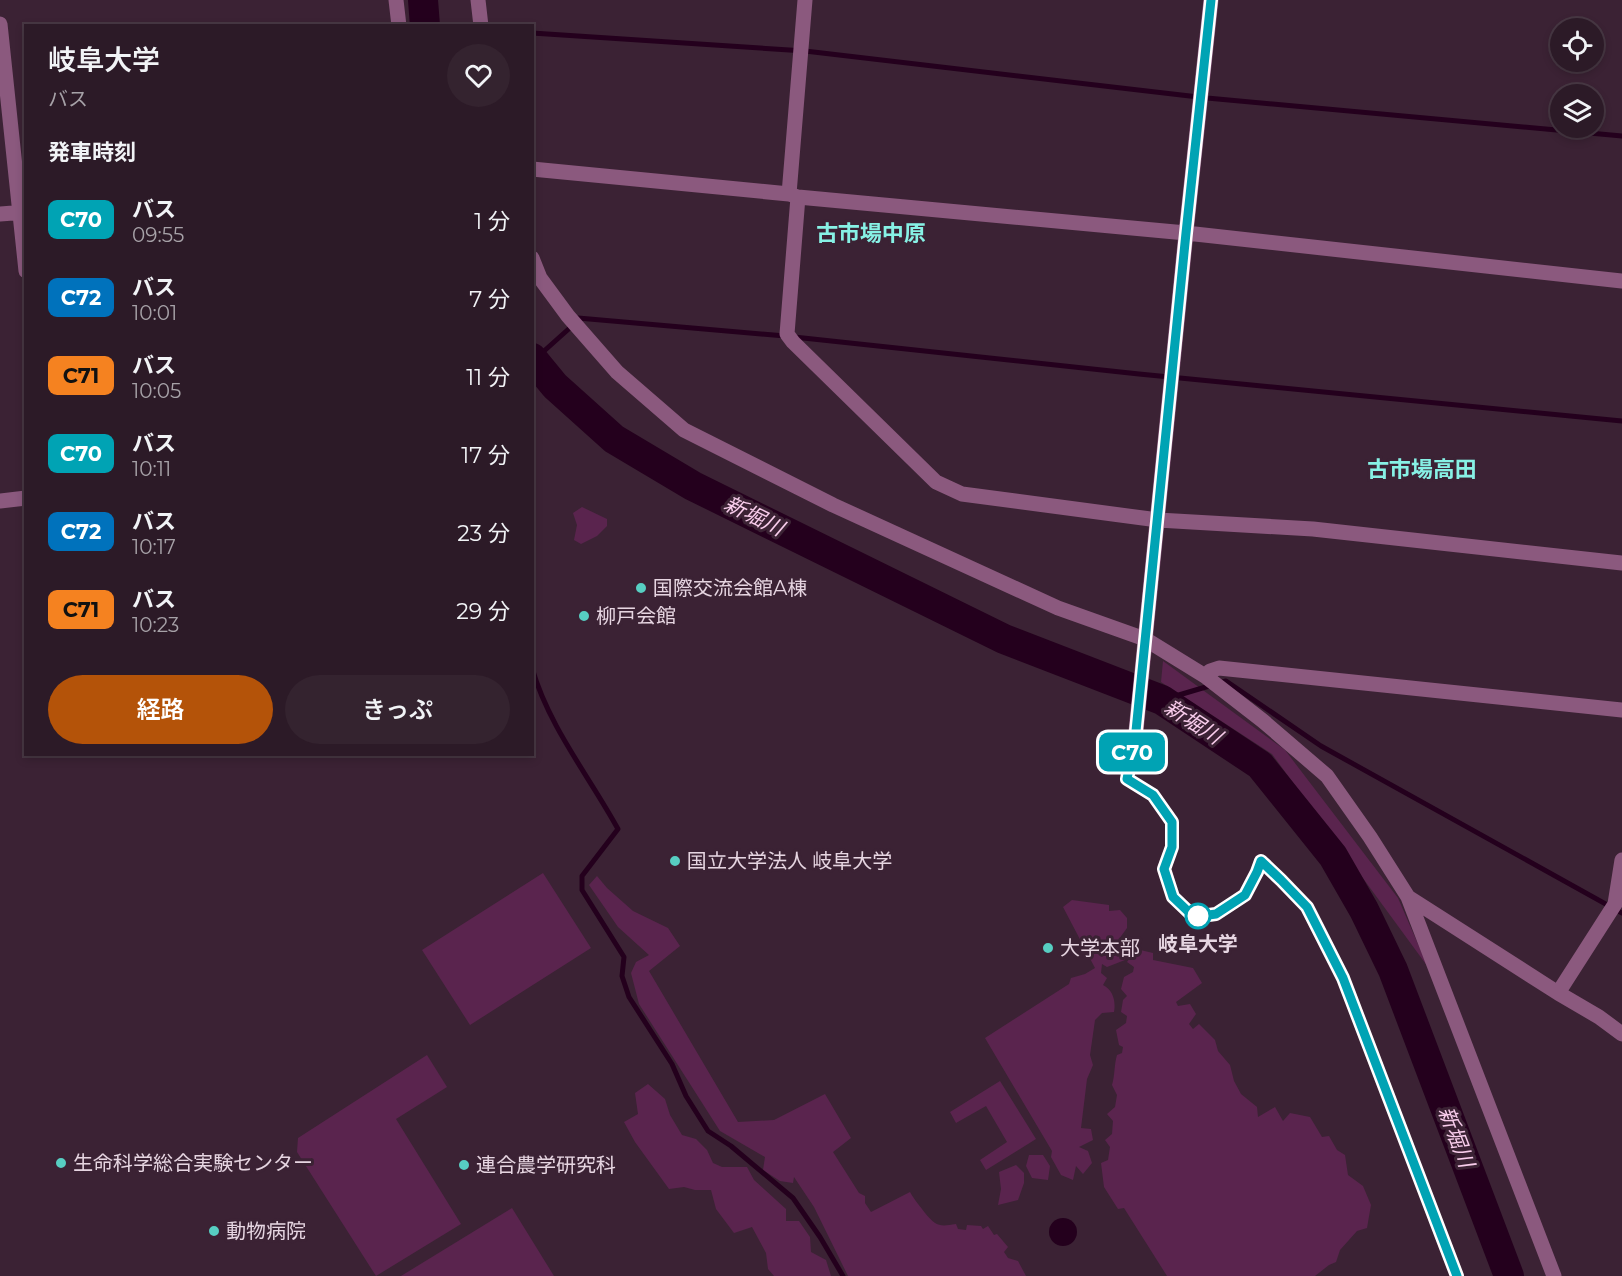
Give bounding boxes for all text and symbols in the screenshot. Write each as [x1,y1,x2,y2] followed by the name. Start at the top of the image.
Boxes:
[1550,18,1604,138] map controls
[1550,18,1604,72] button: locate
[48,43,160,77] text: 岐阜大学
[447,44,510,107] button: heart
[1550,84,1604,138] button: layers
[48,87,88,111] text: バス
[48,139,136,166] text: 発車時刻
[132,196,176,223] text: バス
[60,207,102,232] text: C70
[474,208,510,235] text: 1 分
[816,220,926,247] district label: 古市場中原
[132,223,184,247] text: 09:55
[132,274,176,301] text: バス
[61,285,101,310] text: C72
[469,286,510,313] text: 7 分
[132,301,177,325] text: 10:01
[132,352,176,379] text: バス
[63,363,99,388] text: C71
[466,364,510,391] text: 11 分
[132,379,181,403] text: 10:05
[132,430,176,457] text: バス
[60,441,102,466] text: C70
[461,442,510,469] text: 17 分
[1367,456,1477,483] district label: 古市場高田
[132,457,171,481] text: 10:11
[720,491,790,541] water label: 新堀川
[132,508,176,535] text: バス
[61,519,101,544] text: C72
[457,520,510,547] text: 23 分
[132,535,176,559] text: 10:17
[653,576,807,600] place label: 国際交流会館A棟
[634,581,648,595] marker: 国際交流会館A棟
[132,586,176,613] text: バス
[63,597,99,622] text: C71
[456,598,510,625] text: 29 分
[596,604,676,628] place label: 柳戸会館
[577,609,591,623] marker: 柳戸会館
[132,613,179,637] text: 10:23
[48,675,273,744] button: 経路
[285,675,510,744] button: きっぷ
[1160,694,1228,750] water label: 新堀川
[1098,732,1166,771] line badge: C70
[1111,740,1153,765] text: C70
[687,849,892,873] place label: 国立大学法人 岐阜大学
[668,854,682,868] marker: 国立大学法人 岐阜大学
[1185,903,1211,929] marker: 岐阜大学
[1158,932,1238,956] place label: 岐阜大学
[1060,936,1140,960] place label: 大学本部
[1041,941,1055,955] marker: 大学本部
[1434,1103,1480,1173] water label: 新堀川
[73,1151,313,1175] place label: 生命科学総合実験センター
[476,1153,616,1177] place label: 連合農学研究科
[54,1156,68,1170] marker: 生命科学総合実験センター
[457,1158,471,1172] marker: 連合農学研究科
[226,1219,306,1243] place label: 動物病院
[207,1224,221,1238] marker: 動物病院

